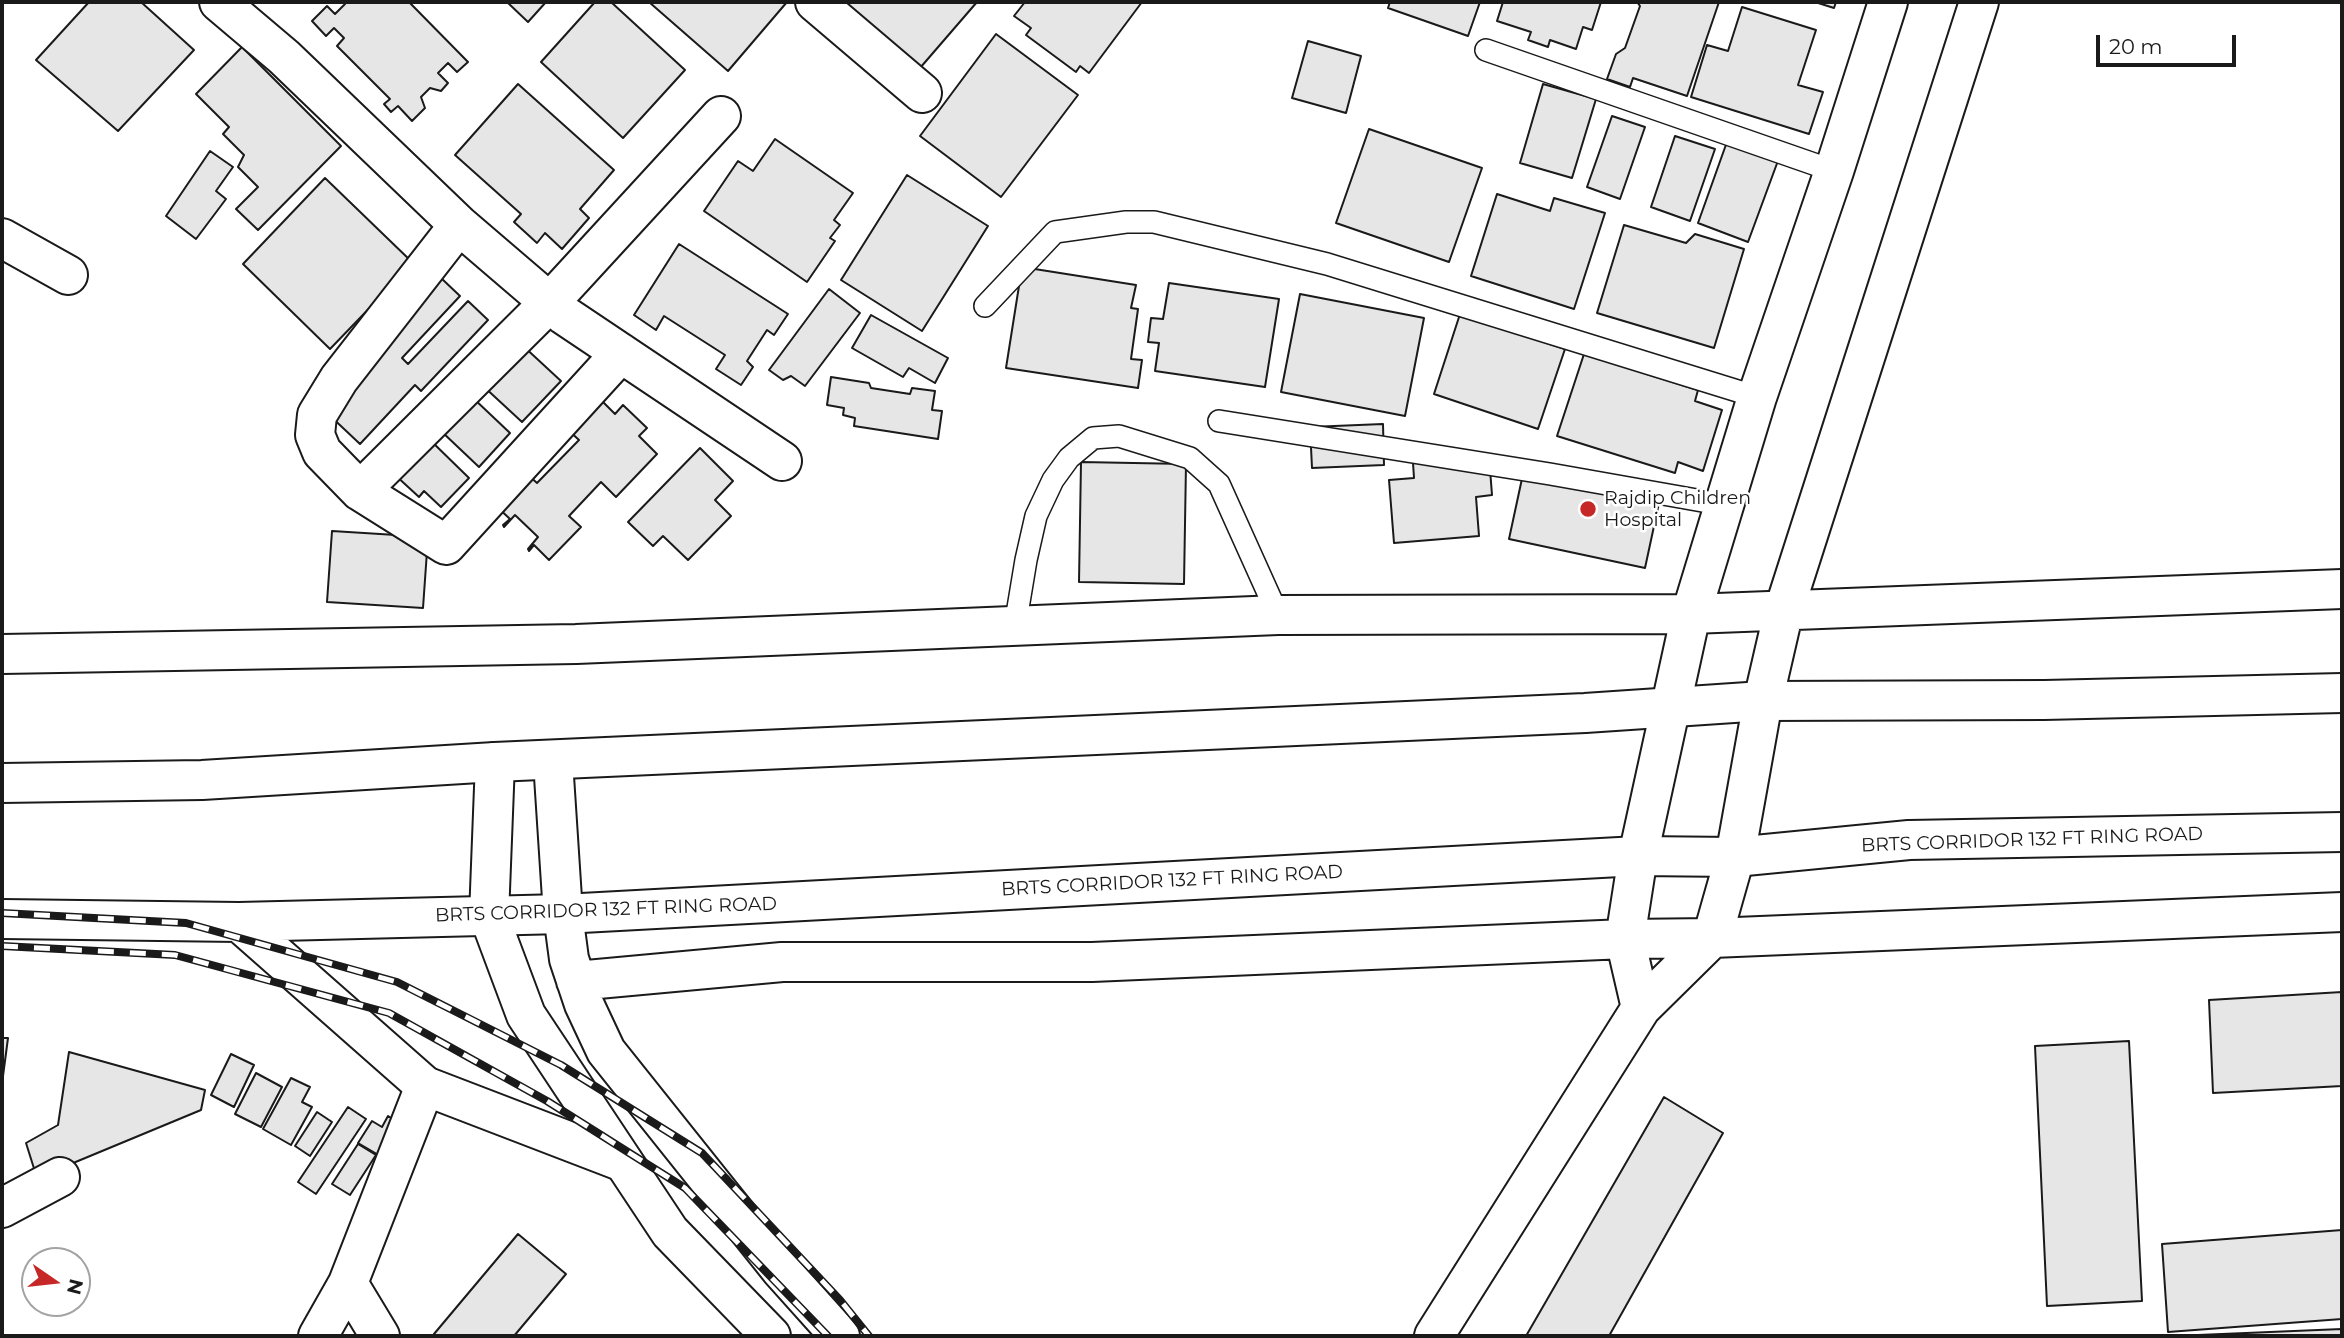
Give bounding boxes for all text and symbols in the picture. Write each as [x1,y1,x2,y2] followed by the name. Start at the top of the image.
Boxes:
[2099,21,2239,65] scale bar
[2109,34,2163,59] text: 20 m
[1604,487,1751,531] place label: Rajdip Children Hospital
[1578,499,1598,519] marker: Rajdip Children Hospital
[1861,823,2203,857] street label: BRTS CORRIDOR 132 FT RING ROAD
[1001,861,1343,901] street label: BRTS CORRIDOR 132 FT RING ROAD
[435,893,777,927] street label: BRTS CORRIDOR 132 FT RING ROAD
[21,1247,91,1317] north arrow
[62,1276,88,1297] text: N

